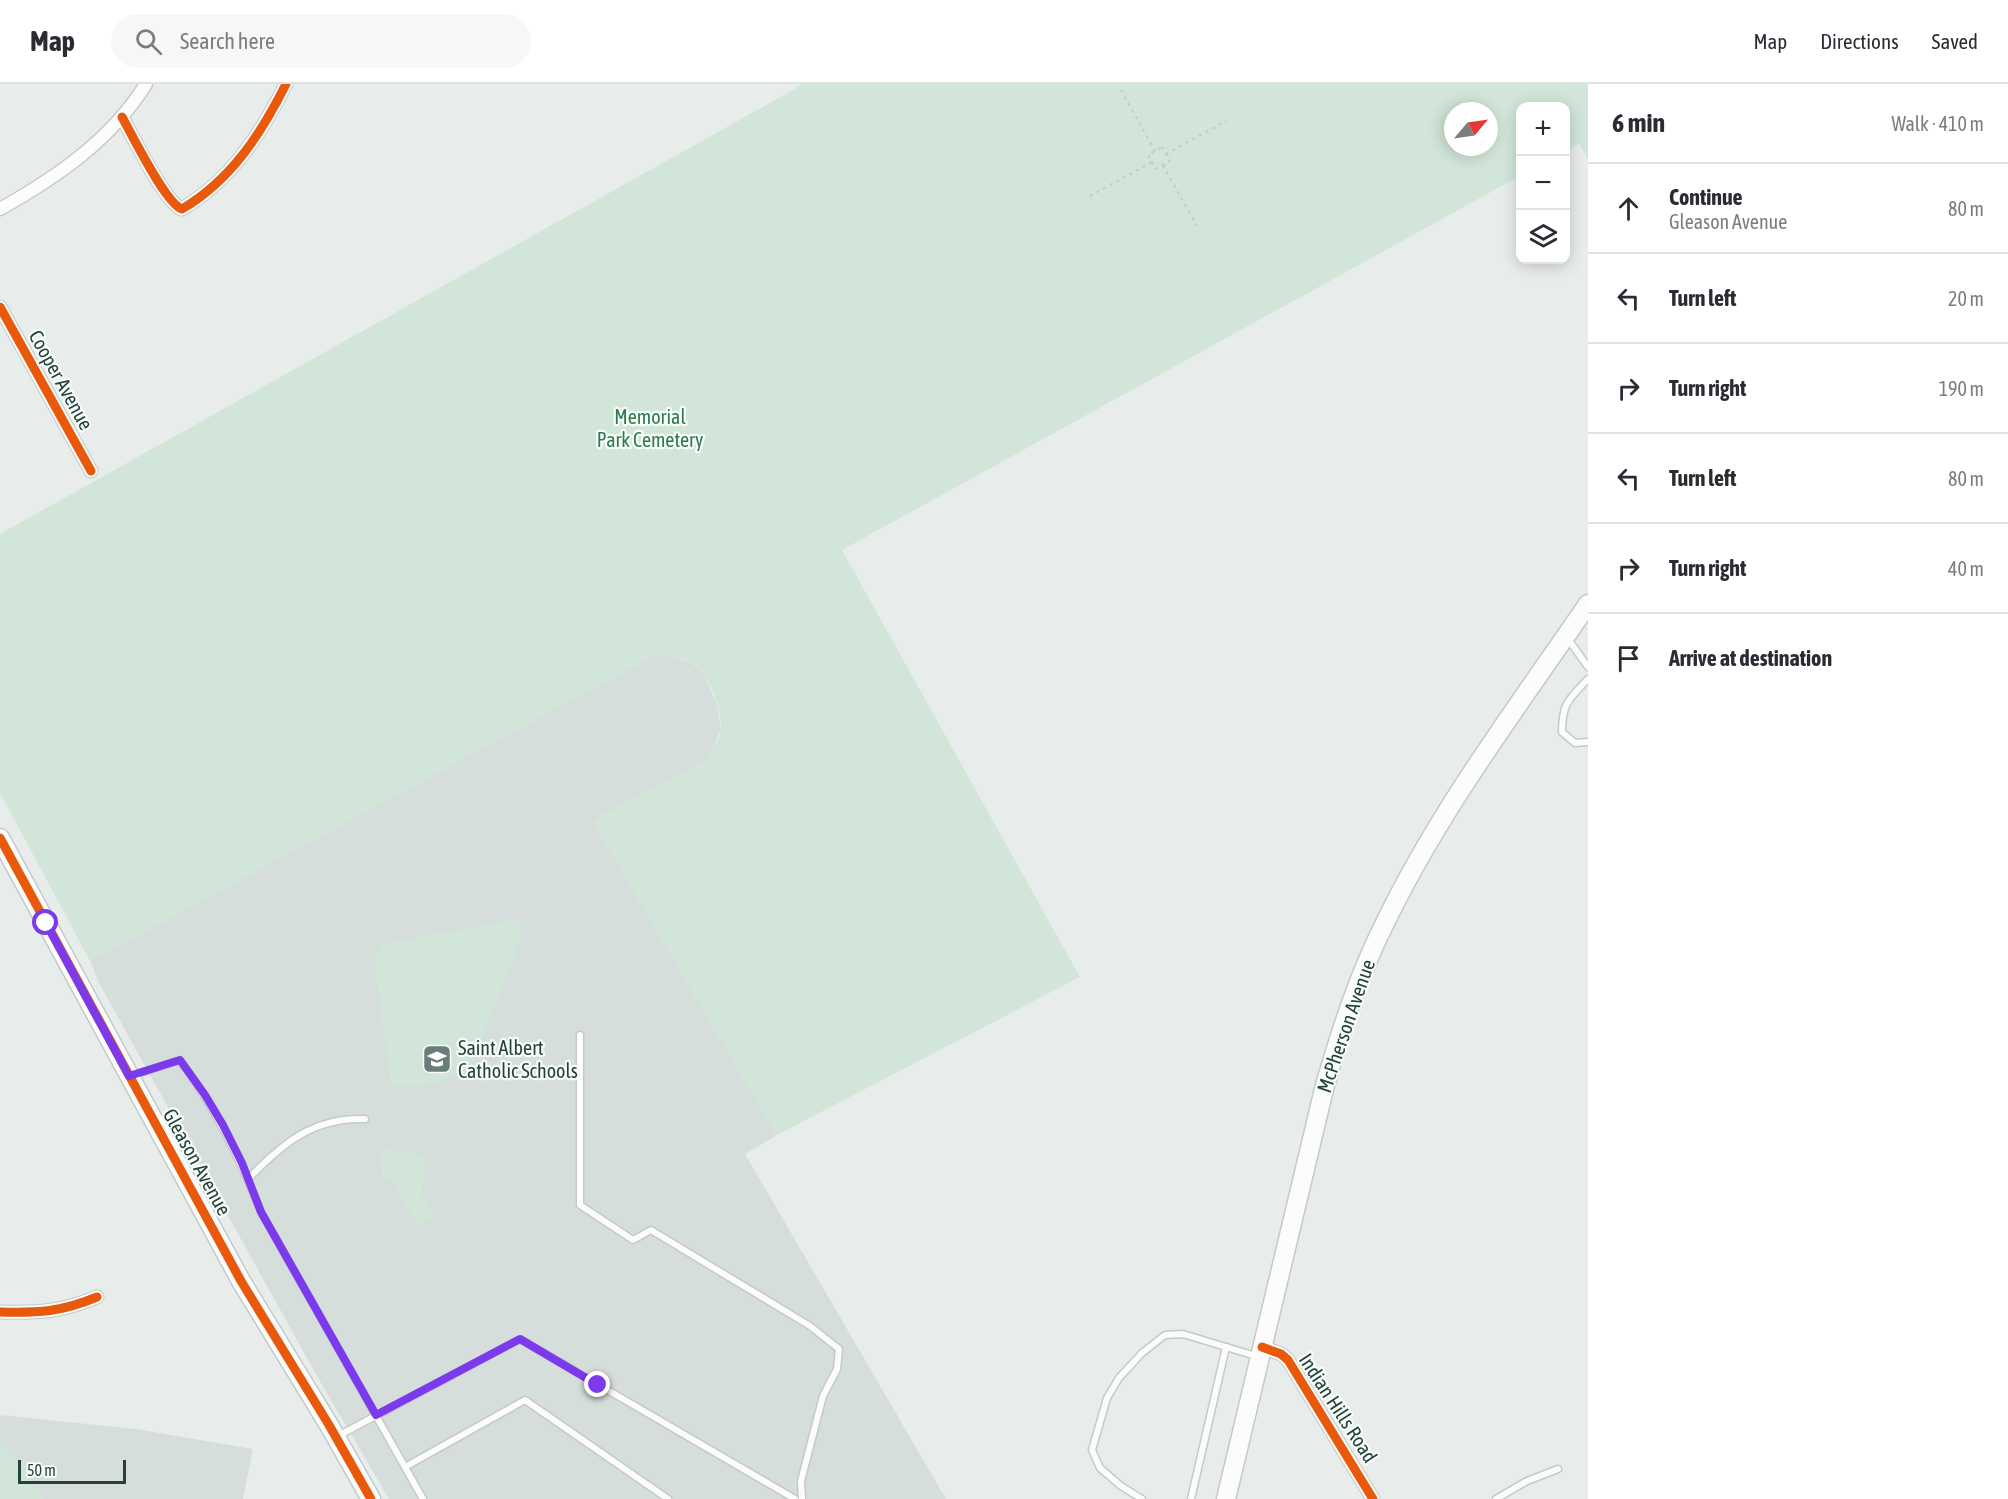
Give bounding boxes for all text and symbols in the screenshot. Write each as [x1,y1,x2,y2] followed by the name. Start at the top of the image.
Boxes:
[111,14,531,68] search box
[30,25,75,57] text: Map
[132,25,165,58] icon: search
[180,28,275,54] text: Search here
[1753,29,1787,53] text: Map
[1820,29,1899,53] text: Directions
[1932,29,1978,53] text: Saved
[1444,102,1498,156] north arrow
[1516,102,1570,264] map controls
[1516,102,1570,156] button: +
[1612,108,1665,138] text: 6 min
[1892,112,1984,135] text: Walk · 410 m
[1516,156,1570,210] button: −
[1669,184,1743,210] text: Continue
[1612,192,1645,225] icon: ahead
[1948,197,1984,220] text: 80 m
[1516,210,1570,264] button: layers
[1669,210,1787,233] text: Gleason Avenue
[1612,282,1645,315] icon: left
[1669,285,1736,311] text: Turn left
[1948,287,1984,310] text: 20 m
[25,326,98,434] street label: Cooper Avenue
[1612,372,1645,405] icon: right
[1669,375,1746,401] text: Turn right
[1939,377,1984,400] text: 190 m
[597,405,703,451] park label: Memorial Park Cemetery
[1612,462,1645,495] icon: left
[1669,465,1736,491] text: Turn left
[1948,467,1984,490] text: 80 m
[1612,552,1645,585] icon: right
[1669,555,1746,581] text: Turn right
[1948,557,1984,580] text: 40 m
[1612,642,1645,675] icon: arrive
[1669,645,1832,671] text: Arrive at destination
[32,909,58,935] route start
[1312,956,1379,1096] street label: McPherson Avenue
[458,1036,578,1082] place label: Saint Albert Catholic Schools
[421,1043,453,1075] school or university icon: Saint Albert Catholic Schools
[159,1104,236,1219] street label: Gleason Avenue
[1295,1349,1382,1467] street label: Indian Hills Road
[584,1371,610,1397] route end
[18,1457,126,1484] scale bar
[27,1461,56,1479] text: 50 m

